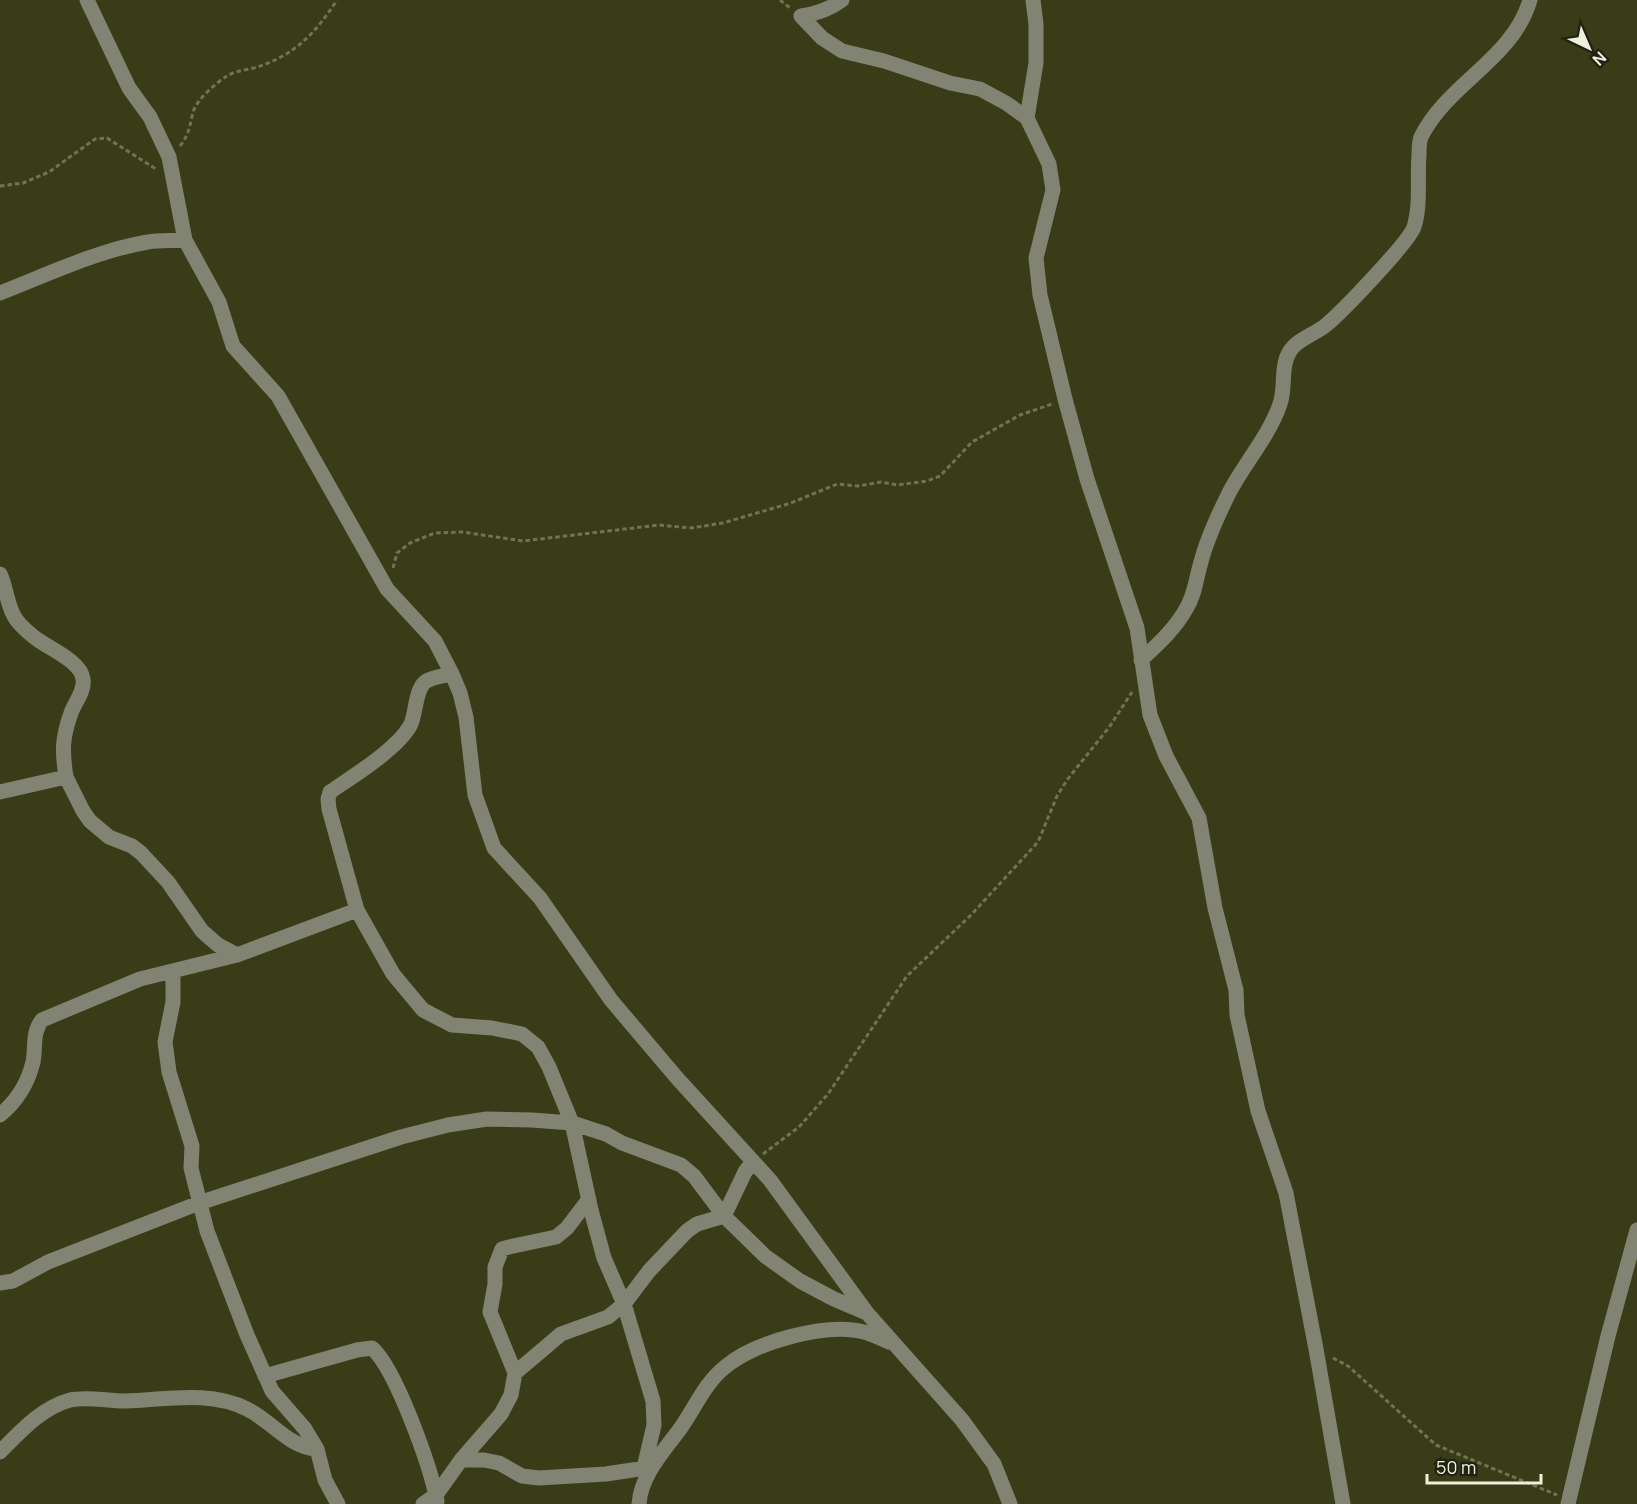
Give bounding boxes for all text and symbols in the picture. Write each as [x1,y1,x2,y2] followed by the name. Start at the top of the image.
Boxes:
[1559,18,1619,78] north arrow
[1588,47,1611,71] text: N
[1427,1447,1541,1485] scale bar
[1436,1455,1476,1479] text: 50 m

